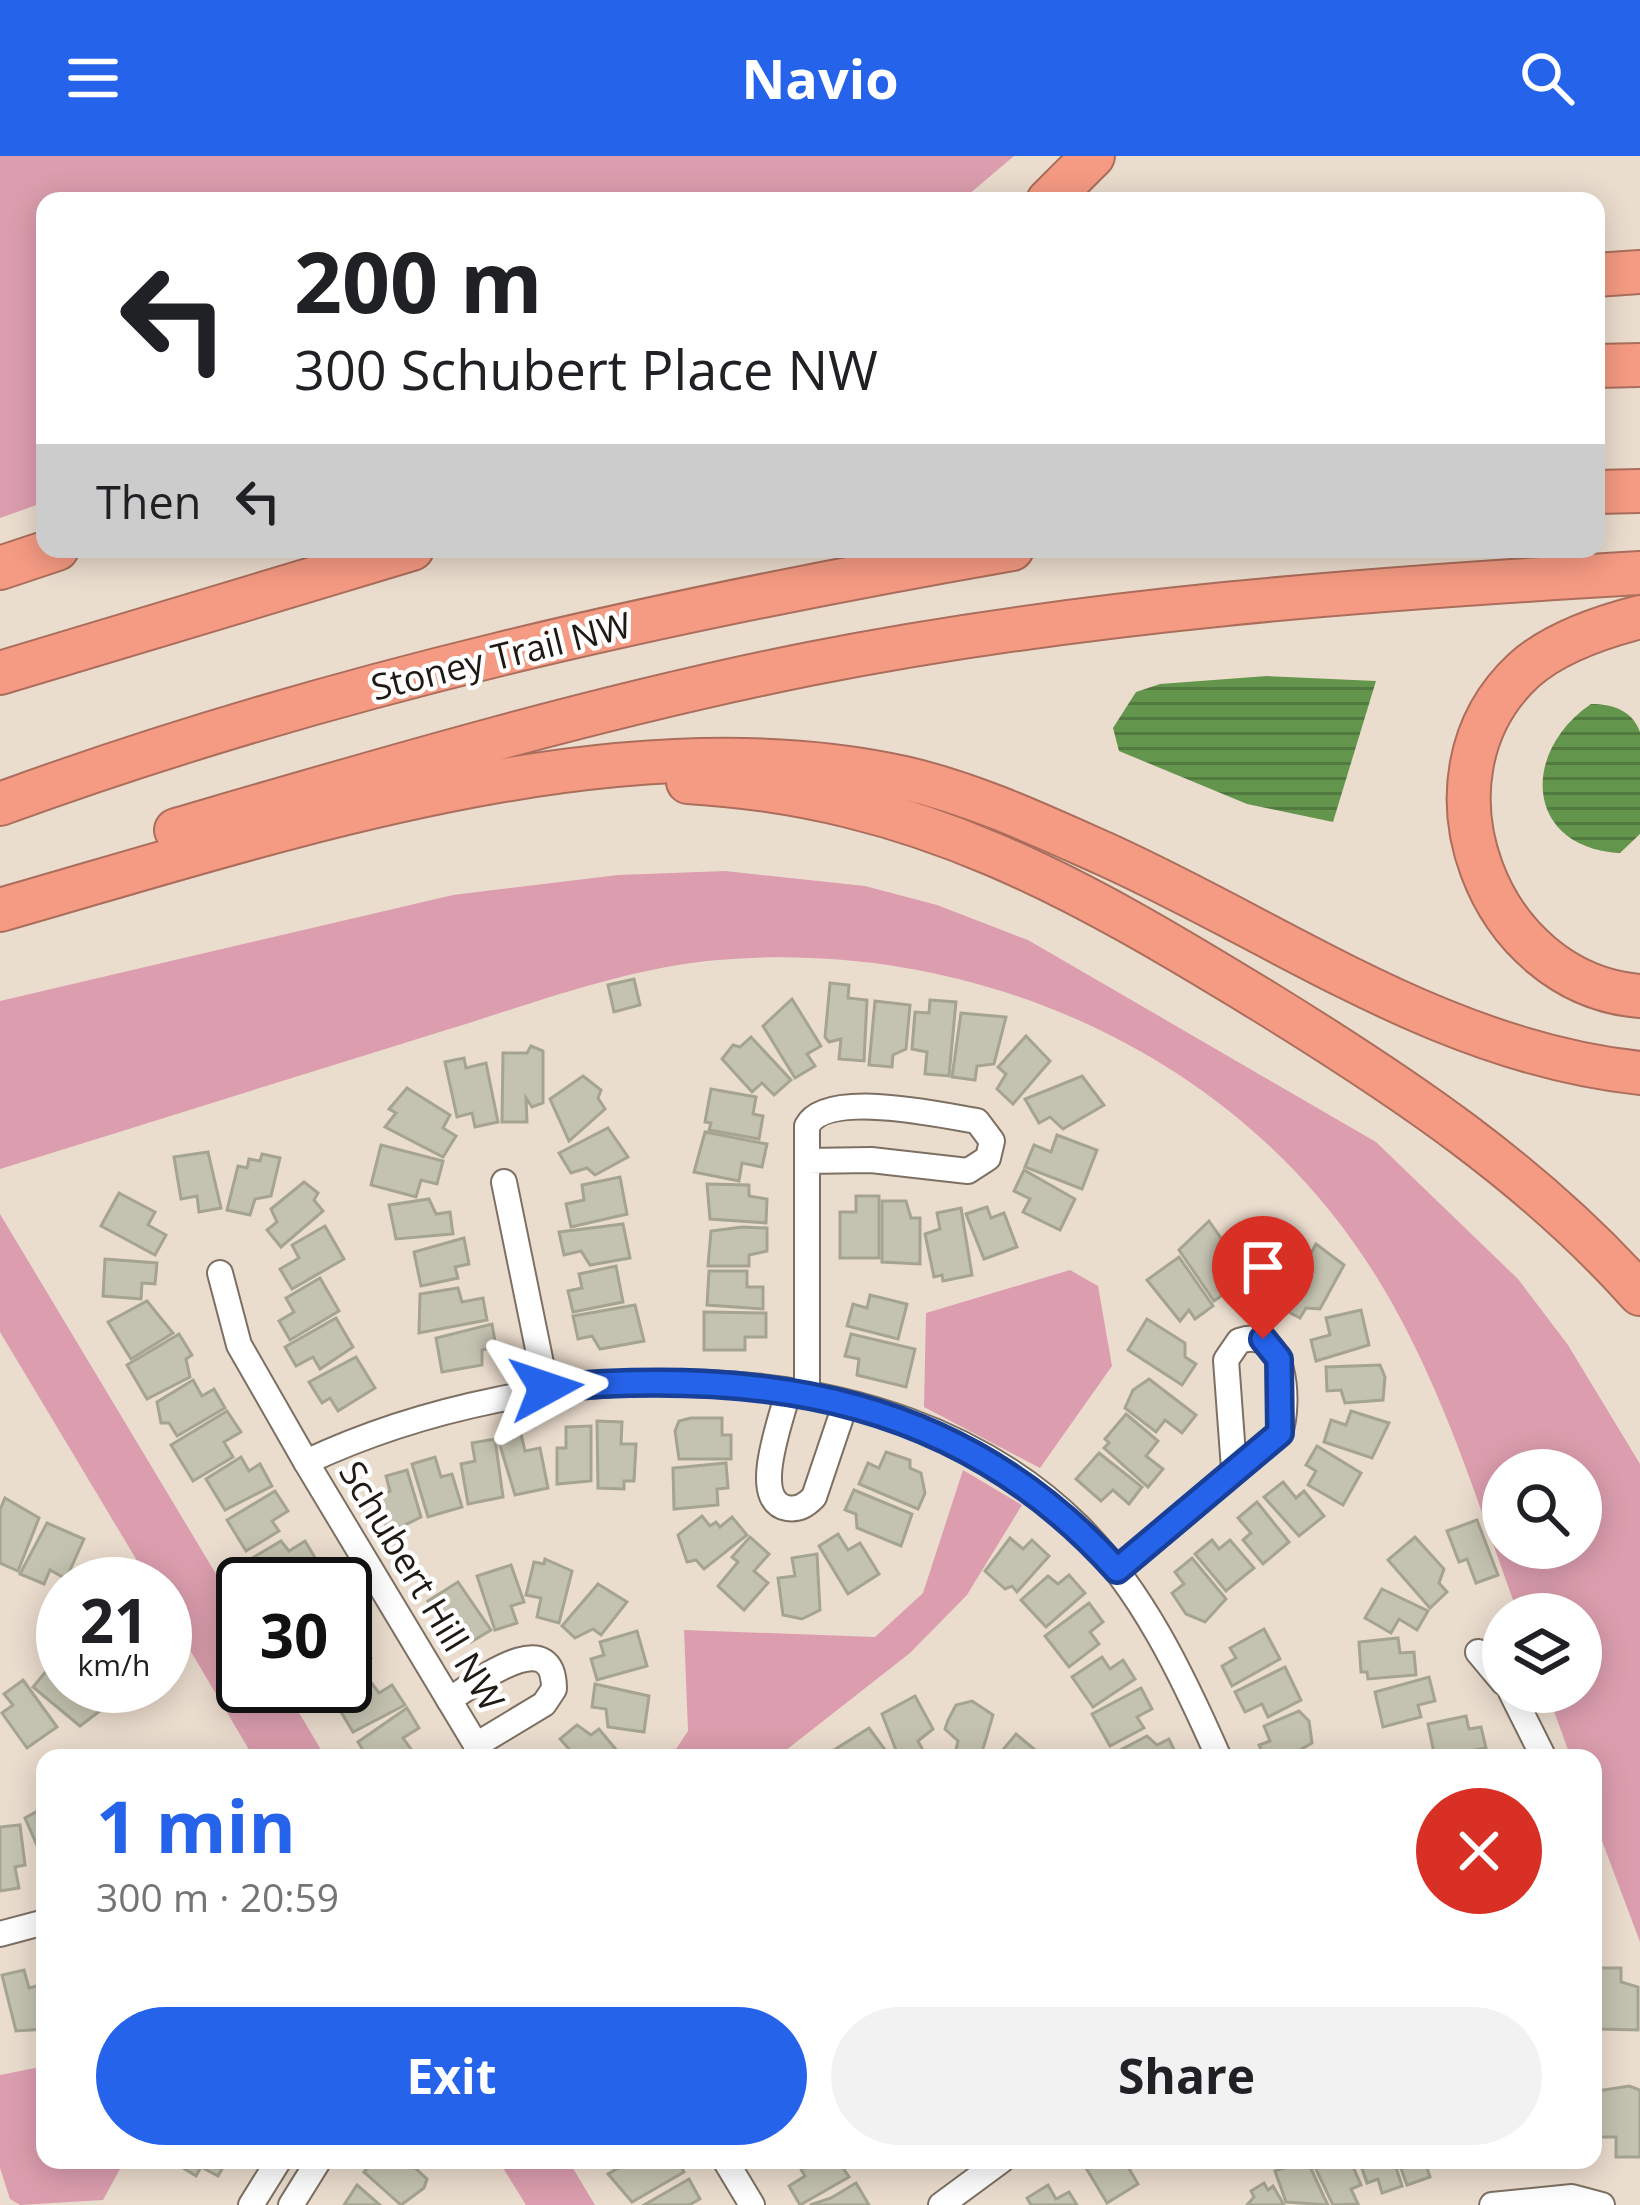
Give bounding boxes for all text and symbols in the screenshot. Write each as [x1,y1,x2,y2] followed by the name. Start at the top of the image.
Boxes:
[741,41,899,115] text: Navio
[60,45,126,111] icon: menu
[1514,45,1580,111] icon: search
[294,223,542,338] text: 200 m
[96,240,252,396] icon: left
[294,332,878,406] text: 300 Schubert Place NW
[225,468,291,534] icon: left
[96,471,201,532] text: Then
[366,600,636,712] street label: Stoney Trail NW
[1212,1216,1314,1339] pin
[1230,1234,1296,1300] icon: arrive
[483,1325,609,1451] position arrow
[1482,1449,1602,1713] map controls
[1482,1449,1602,1569] button: search
[328,1452,517,1720] street label: Schubert Hill NW
[216,1557,372,1713] speed limit sign: 30
[80,1579,148,1661] text: 21
[1482,1593,1602,1713] button: layers
[78,1644,150,1685] text: km/h
[96,1776,296,1874] text: 1 min
[1416,1788,1542,1914] button: close
[96,1870,339,1923] text: 300 m · 20:59
[96,2007,807,2145] button: Exit
[831,2007,1542,2145] button: Share

